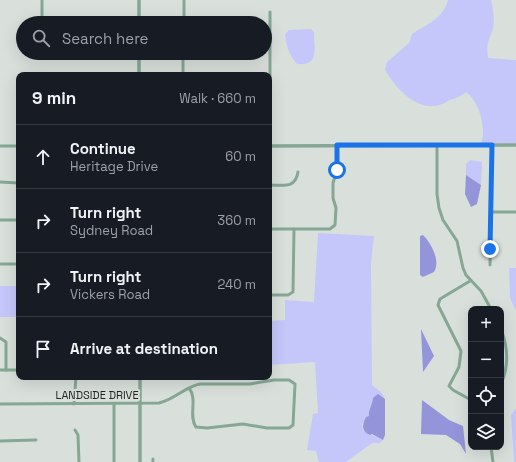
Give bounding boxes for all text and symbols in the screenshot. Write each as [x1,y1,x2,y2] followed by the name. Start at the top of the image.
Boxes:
[16,16,272,60] search box
[30,27,52,49] icon: search
[62,29,148,48] text: Search here
[32,87,76,109] text: 9 min
[179,90,256,107] text: Walk · 660 m
[70,139,136,158] text: Continue
[32,146,54,168] icon: ahead
[225,148,256,165] text: 60 m
[70,158,158,175] text: Heritage Drive
[328,161,346,179] route start
[70,203,141,222] text: Turn right
[32,210,54,232] icon: right
[217,212,256,229] text: 360 m
[70,222,153,239] text: Sydney Road
[481,240,499,258] route end
[70,267,141,286] text: Turn right
[32,274,54,296] icon: right
[218,276,256,293] text: 240 m
[70,286,150,303] text: Vickers Road
[468,306,504,450] map controls
[468,306,504,342] button: +
[32,338,54,360] icon: arrive
[70,339,218,358] text: Arrive at destination
[468,342,504,378] button: −
[468,378,504,414] button: locate
[55,388,139,402] street label: LANDSIDE DRIVE
[468,414,504,450] button: layers

